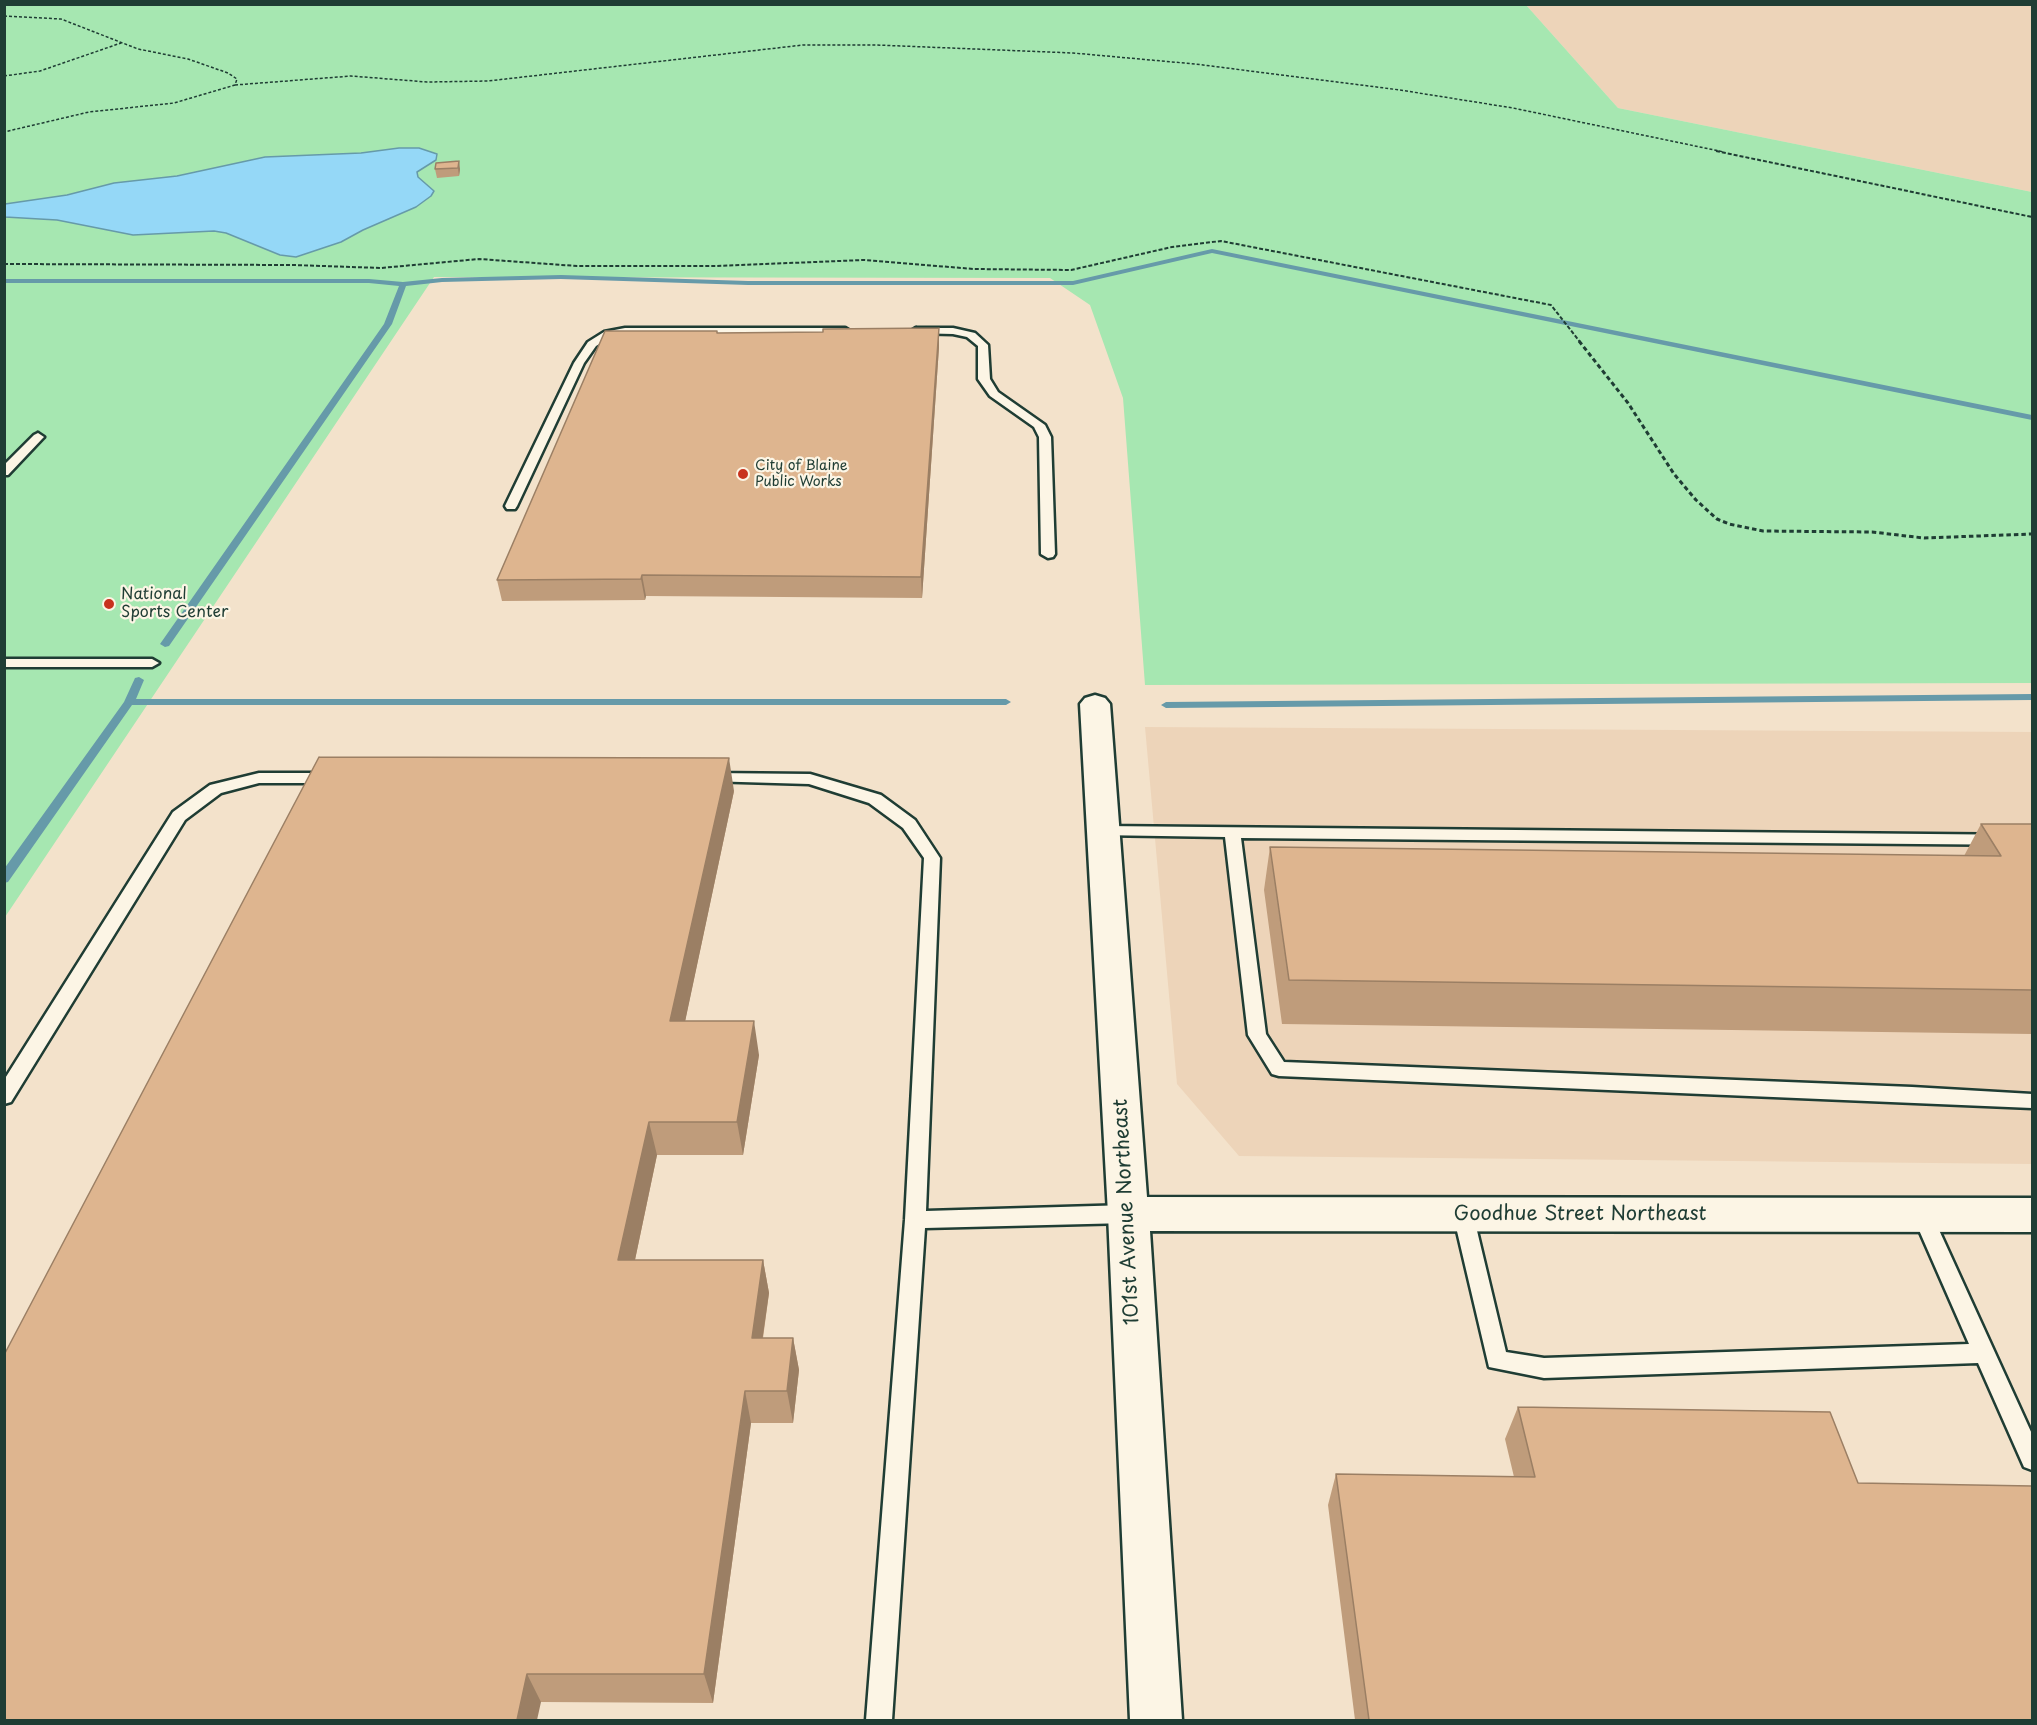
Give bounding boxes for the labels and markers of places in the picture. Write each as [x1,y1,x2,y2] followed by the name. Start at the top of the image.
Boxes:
[755,458,848,490] place label: City of Blaine Public Works
[736,467,750,481] marker: City of Blaine Public Works
[121,585,228,623] place label: National Sports Center
[102,597,116,611] marker: National Sports Center

